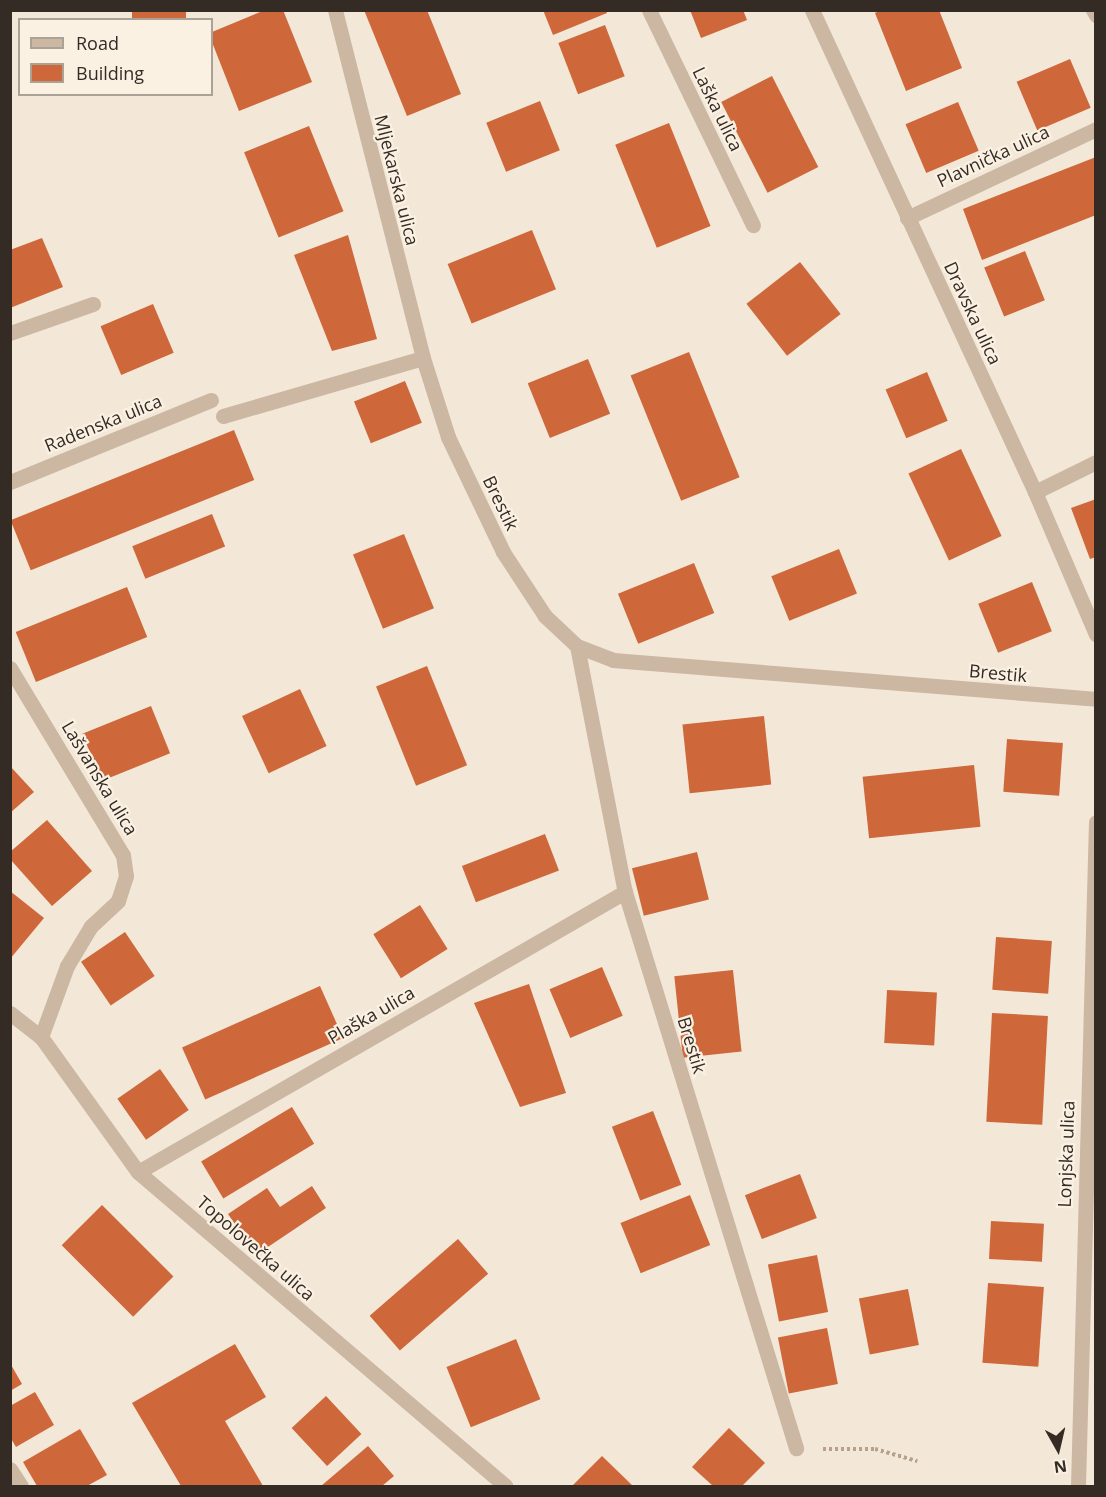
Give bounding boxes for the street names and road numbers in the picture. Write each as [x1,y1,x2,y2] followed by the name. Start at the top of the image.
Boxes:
[688,63,748,155] street label: Laška ulica
[370,113,424,247] street label: Mljekarska ulica
[933,121,1053,191] street label: Plavnička ulica
[940,258,1006,368] street label: Dravska ulica
[41,390,165,456] street label: Radenska ulica
[479,472,523,534] street label: Brestik
[968,660,1028,686] street label: Brestik
[57,717,143,839] street label: Lašvanska ulica
[324,981,418,1049] street label: Plaška ulica
[673,1014,711,1076] street label: Brestik
[1053,1100,1079,1208] street label: Lonjska ulica
[193,1191,319,1305] street label: Topolovečka ulica

